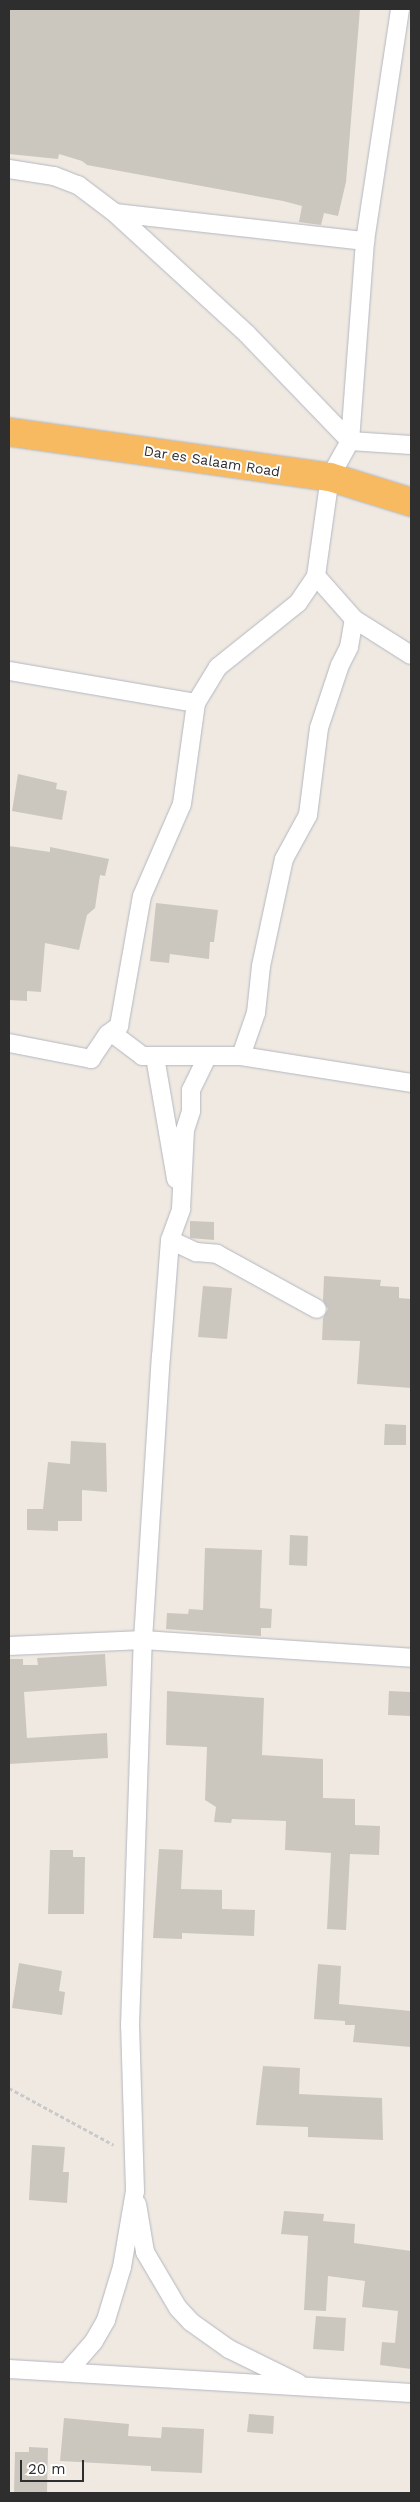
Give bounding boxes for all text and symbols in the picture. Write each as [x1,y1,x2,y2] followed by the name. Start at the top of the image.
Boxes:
[143,442,281,480] street label: Dar es Salaam Road
[22,2450,86,2482] scale bar
[28,2460,66,2478] text: 20 m

